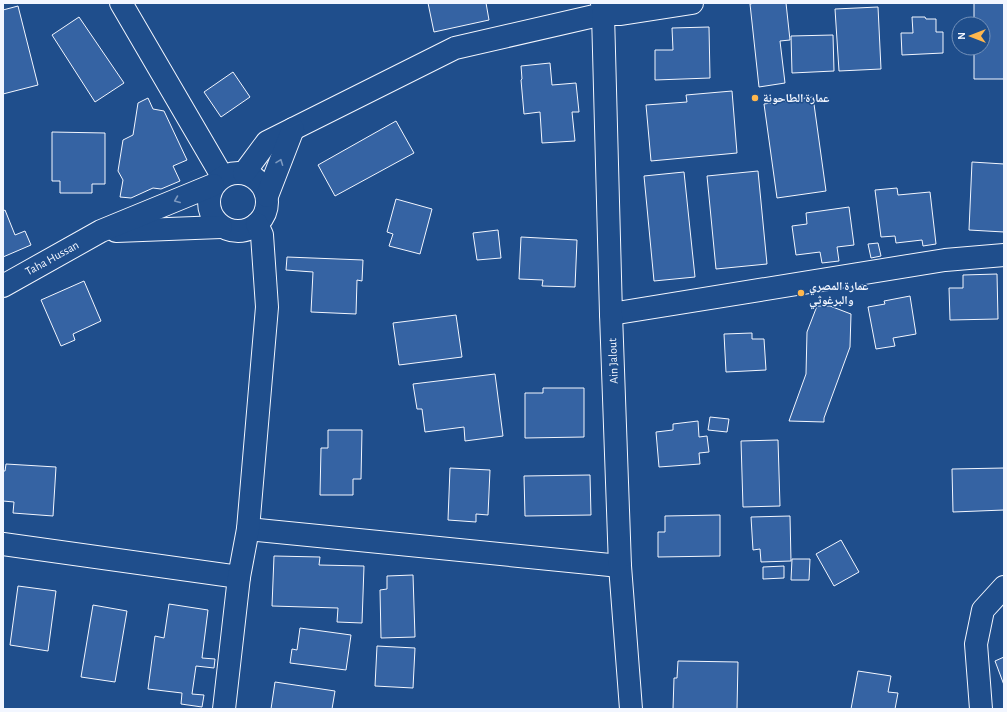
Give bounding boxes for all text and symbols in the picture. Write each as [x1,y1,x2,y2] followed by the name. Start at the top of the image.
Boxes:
[951,16,991,56] north arrow
[956,32,967,40] text: N
[763,92,830,105] place label: عمارة الطاحونة
[750,93,760,103] marker: عمارة الطاحونة
[276,159,284,166] one-way arrow
[174,195,182,203] one-way arrow
[23,238,81,278] street label: Taha Hussan
[809,280,869,310] place label: عمارة المصري والبرغوثي
[796,288,806,298] marker: عمارة المصري والبرغوثي
[606,338,620,384] street label: Ain Jalout

